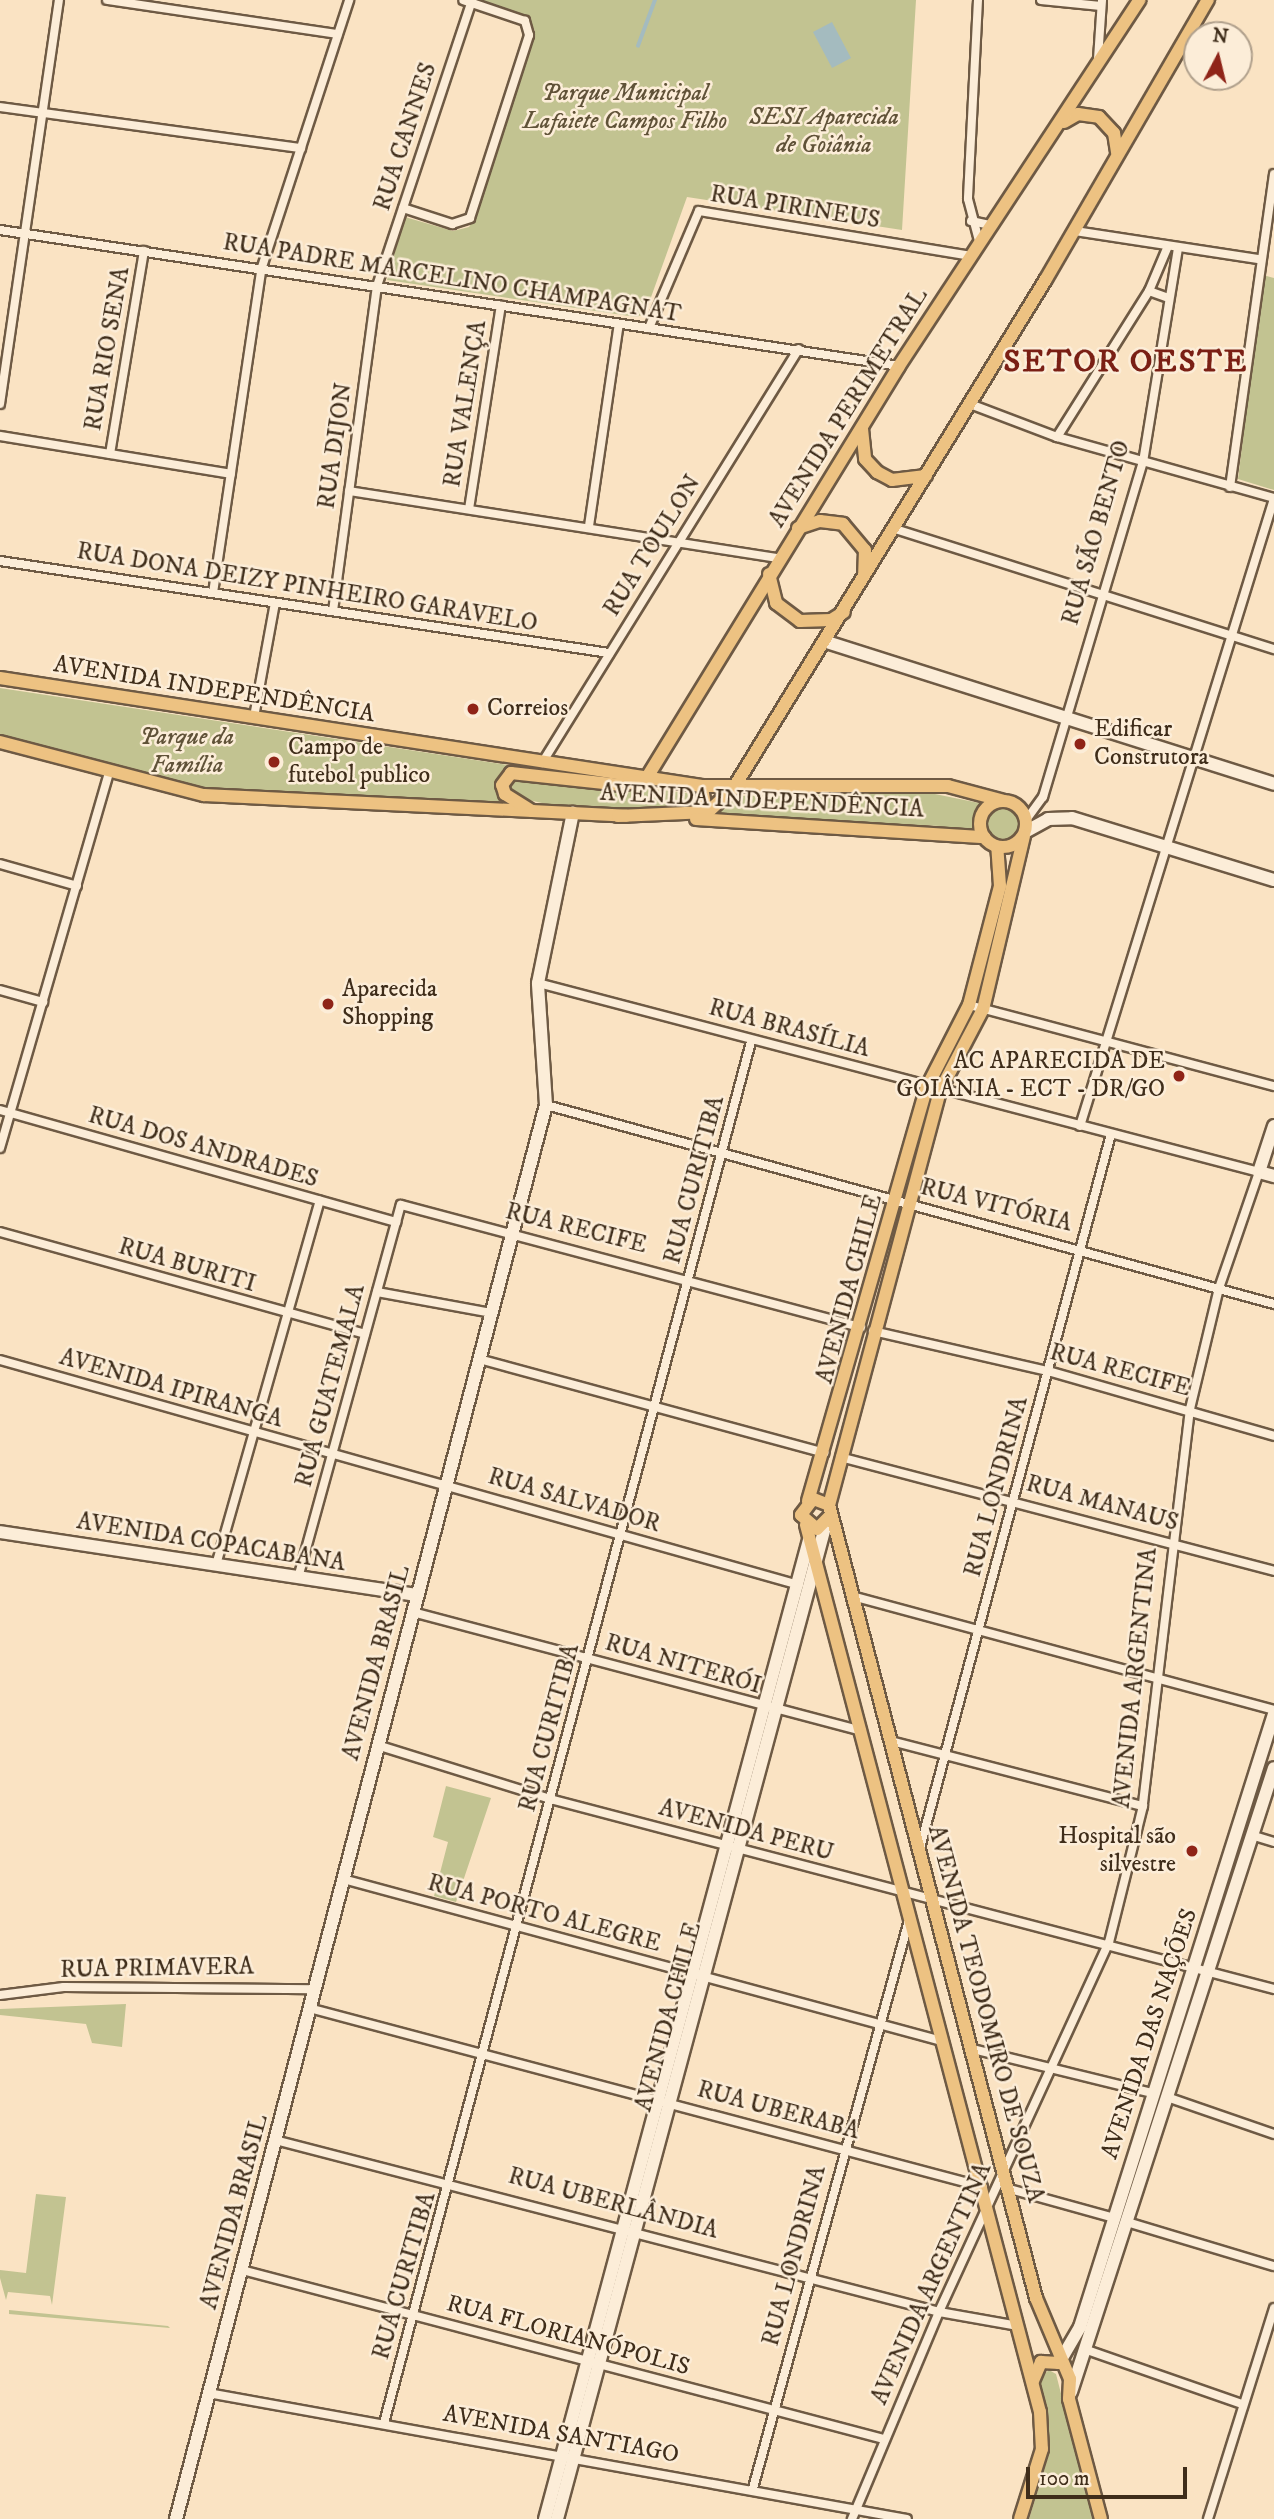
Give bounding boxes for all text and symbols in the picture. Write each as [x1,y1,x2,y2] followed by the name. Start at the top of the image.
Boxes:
[1183,21,1253,91] north arrow
[1211,24,1230,49] text: N
[368,59,444,215] street label: RUA CANNES
[523,80,727,136] park label: Parque Municipal Lafaiete Campos Filho
[749,104,899,160] park label: SESI Aparecida de Goiânia
[708,180,882,236] street label: RUA PIRINEUS
[221,229,683,329] street label: RUA PADRE MARCELINO CHAMPAGNAT
[79,265,137,433] street label: RUA RIO SENA
[763,283,935,533] street label: AVENIDA PERIMETRAL
[439,319,493,489] street label: RUA VALENÇA
[1005,343,1247,381] district label: SETOR OESTE
[313,381,359,511] street label: RUA DIJON
[1057,437,1137,629] street label: RUA SÃO BENTO
[598,470,708,622] street label: RUA TOULON
[75,537,539,639] street label: RUA DONA DEIZY PINHEIRO GARAVELO
[52,650,376,730] street label: AVENIDA INDEPENDÊNCIA
[487,695,568,723] place label: Correios
[465,701,481,717] marker: Correios
[1094,716,1209,772] place label: Edificar Construtora
[140,724,234,780] park label: Parque da Família
[288,734,430,790] place label: Campo de futebol publico
[1072,736,1088,752] marker: Edificar Construtora
[266,754,282,770] marker: Campo de futebol publico
[599,779,925,825] street label: AVENIDA INDEPENDÊNCIA
[342,976,437,1032] place label: Aparecida Shopping
[705,994,873,1064] street label: RUA BRASÍLIA
[320,996,336,1012] marker: Aparecida Shopping
[896,1048,1165,1104] place label: AC APARECIDA DE GOIÂNIA - ECT - DR/GO
[1171,1068,1187,1084] marker: AC APARECIDA DE GOIÂNIA - ECT - DR/GO
[659,1093,731,1267] street label: RUA CURITIBA
[85,1101,321,1195] street label: RUA DOS ANDRADES
[917,1173,1075,1239] street label: RUA VITÓRIA
[811,1191,889,1387] street label: AVENIDA CHILE
[502,1198,650,1260] street label: RUA RECIFE
[115,1233,259,1299] street label: RUA BURITI
[290,1281,372,1491] street label: RUA GUATEMALA
[1047,1338,1193,1404] street label: RUA RECIFE
[56,1343,286,1435] street label: AVENIDA IPIRANGA
[959,1394,1035,1580] street label: RUA LONDRINA
[485,1463,663,1539] street label: RUA SALVADOR
[1023,1470,1181,1538] street label: RUA MANAUS
[75,1508,347,1578] street label: AVENIDA COPACABANA
[1108,1546,1164,1810] street label: AVENIDA ARGENTINA
[337,1562,417,1764] street label: AVENIDA BRASIL
[602,1629,764,1701] street label: RUA NITERÓI
[514,1641,586,1815] street label: RUA CURITIBA
[656,1794,836,1868] street label: AVENIDA PERU
[921,1822,1049,2206] street label: AVENIDA TEODOMIRO DE SOUZA
[1058,1823,1176,1879] place label: Hospital são silvestre
[1182,1841,1202,1861] marker: Hospital são silvestre
[424,1869,664,1959] street label: RUA PORTO ALEGRE
[1096,1905,1204,2163] street label: AVENIDA DAS NAÇÕES
[630,1919,708,2115] street label: AVENIDA CHILE
[60,1953,254,1985] street label: RUA PRIMAVERA
[694,2076,862,2146] street label: RUA UBERABA
[195,2111,275,2313] street label: AVENIDA BRASIL
[866,2159,998,2409] street label: AVENIDA ARGENTINA
[505,2162,721,2246] street label: RUA UBERLÂNDIA
[757,2163,833,2349] street label: RUA LONDRINA
[367,2189,443,2363] street label: RUA CURITIBA
[443,2290,693,2382] street label: RUA FLORIANÓPOLIS
[441,2400,681,2470] street label: AVENIDA SANTIAGO
[1029,2452,1190,2496] scale bar
[1039,2466,1090,2492] text: 100 m

